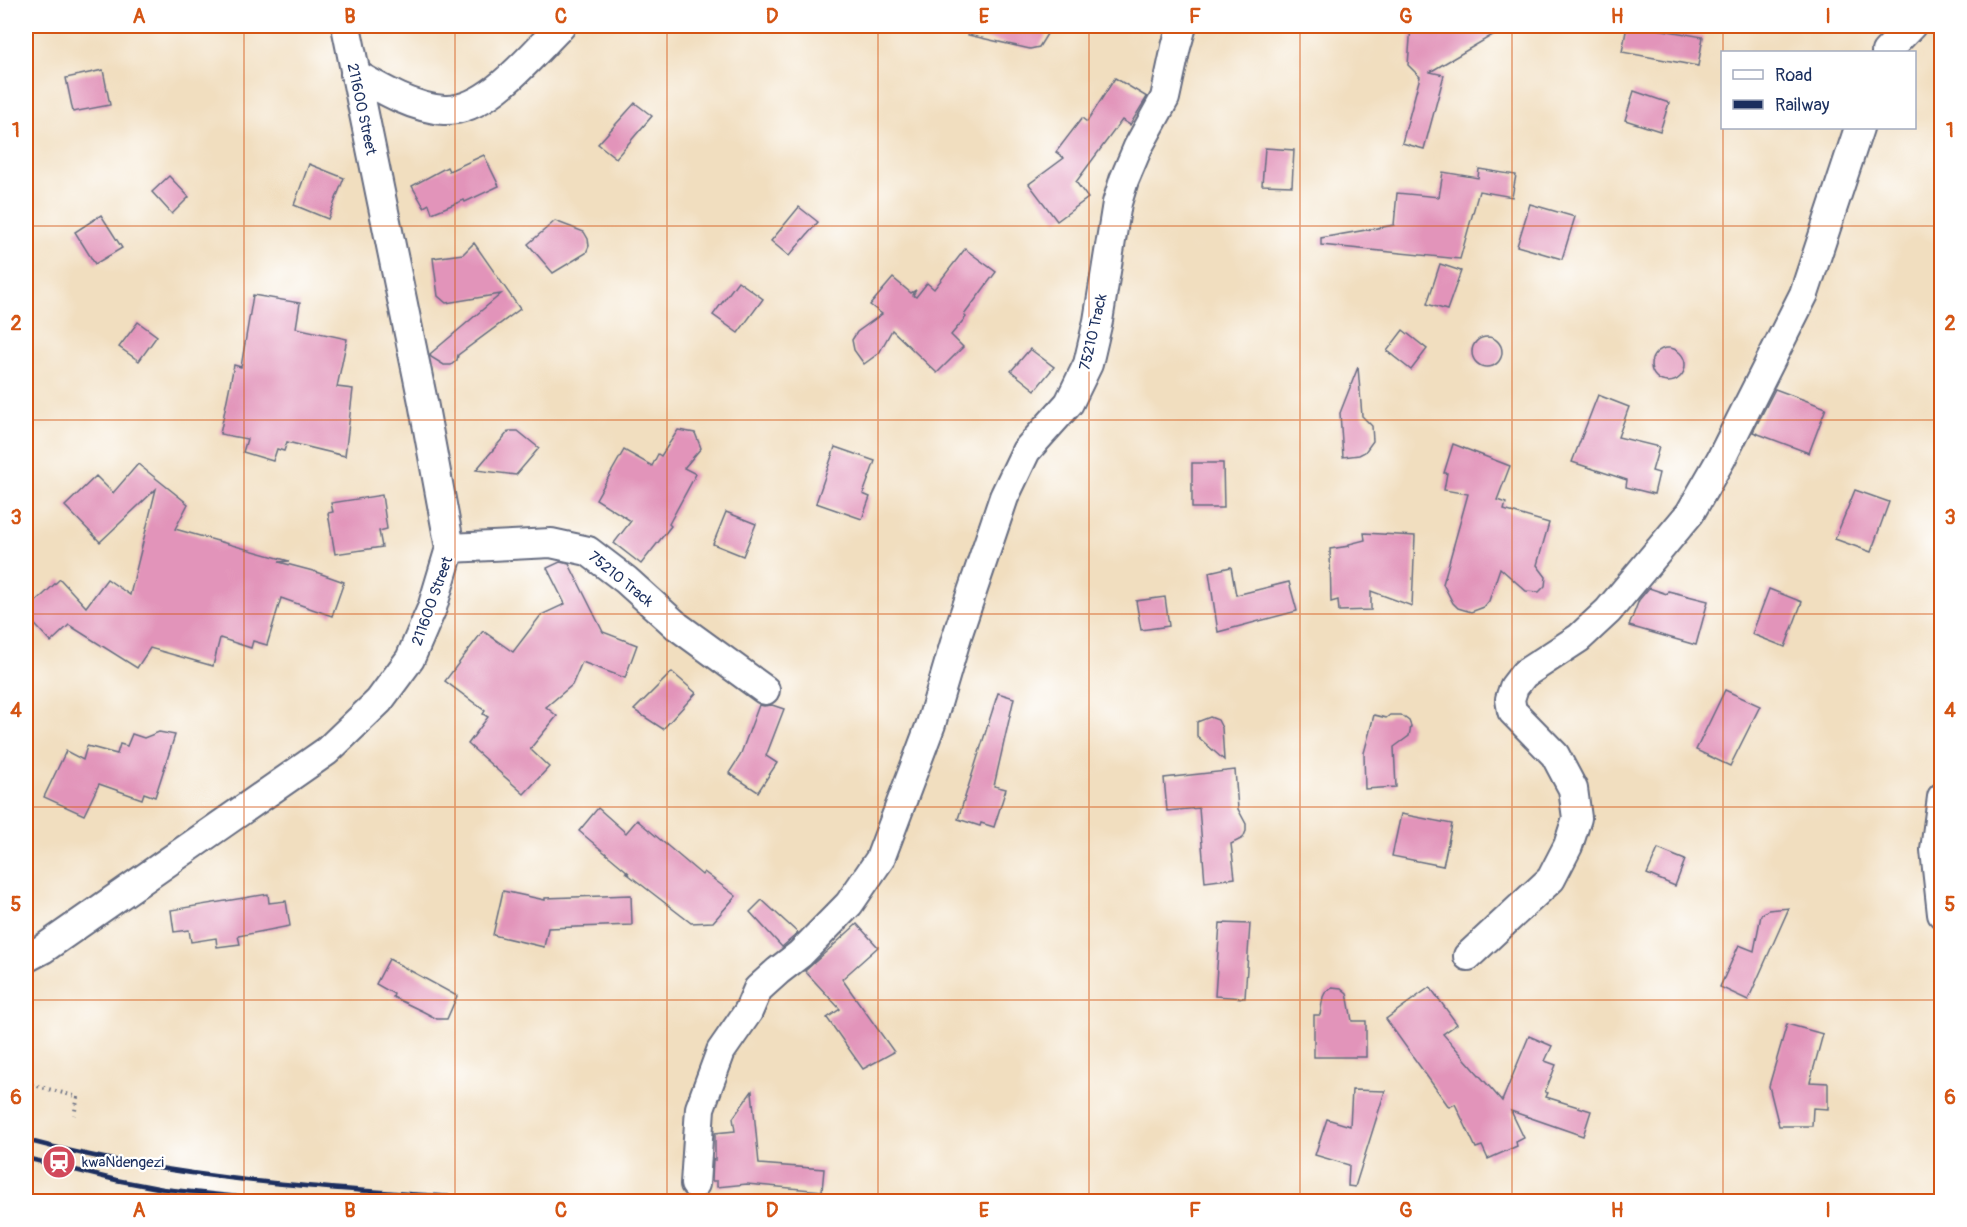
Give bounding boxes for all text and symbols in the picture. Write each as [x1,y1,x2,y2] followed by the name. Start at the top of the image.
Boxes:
[133,4,146,29] text: A
[344,4,356,29] text: B
[555,4,567,29] text: C
[766,4,779,29] text: D
[979,4,990,29] text: E
[1189,4,1201,29] text: F
[1399,4,1413,29] text: G
[1611,4,1624,29] text: H
[1825,4,1831,29] text: I
[1721,51,1916,129] legend
[343,62,381,158] street label: 211600 Street
[1775,64,1812,87] text: Road
[1775,94,1830,117] text: Railway
[12,118,20,143] text: 1
[1946,118,1954,143] text: 1
[1075,291,1112,372] street label: 75210 Track
[10,311,22,336] text: 2
[1944,311,1956,336] text: 2
[10,505,22,530] text: 3
[1944,505,1956,530] text: 3
[584,547,658,612] street label: 75210 Track
[408,553,458,648] street label: 211600 Street
[10,698,22,723] text: 4
[1944,698,1956,723] text: 4
[11,892,22,917] text: 5
[1945,892,1956,917] text: 5
[10,1085,22,1110] text: 6
[1944,1085,1956,1110] text: 6
[41,1144,77,1180] station icon: kwaNdengezi
[82,1153,164,1172] place label: kwaNdengezi
[133,1198,146,1223] text: A
[344,1198,356,1223] text: B
[555,1198,567,1223] text: C
[766,1198,779,1223] text: D
[979,1198,990,1223] text: E
[1189,1198,1201,1223] text: F
[1399,1198,1413,1223] text: G
[1611,1198,1624,1223] text: H
[1825,1198,1831,1223] text: I

